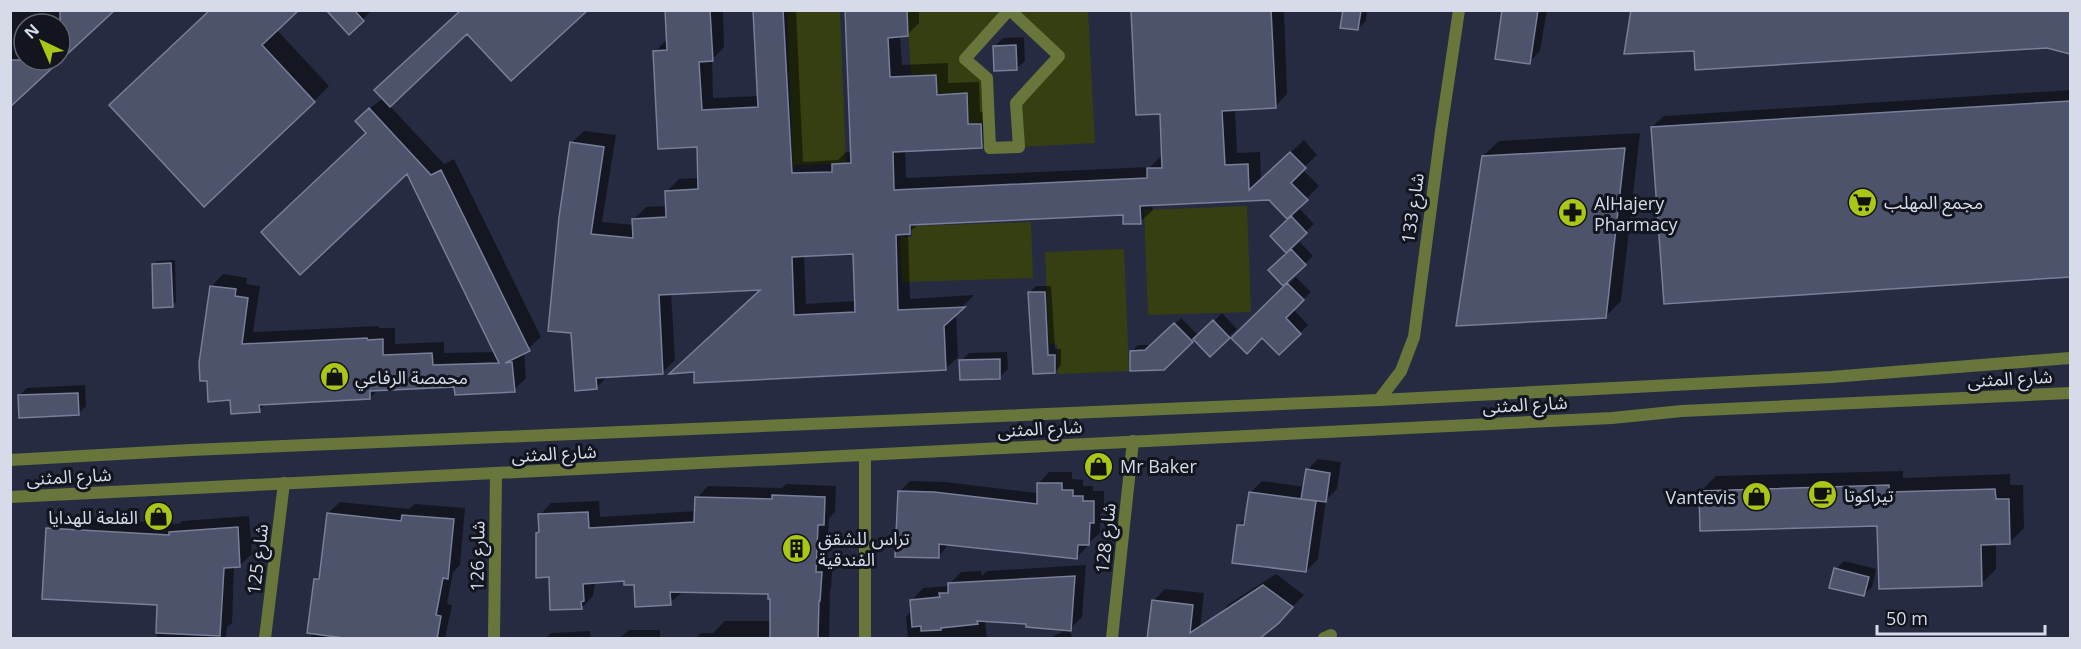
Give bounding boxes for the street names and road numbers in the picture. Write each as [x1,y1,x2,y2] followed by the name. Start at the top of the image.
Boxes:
[1395,171,1432,245] street label: شارع 133
[1967,364,2053,395] street label: شارع المثنى
[1482,390,1568,421] street label: شارع المثنى
[997,414,1083,445] street label: شارع المثنى
[511,439,597,470] street label: شارع المثنى
[26,462,112,493] street label: شارع المثنى
[1089,502,1124,575] street label: شارع 128
[464,520,493,592] street label: شارع 126
[241,522,276,596] street label: شارع 125

